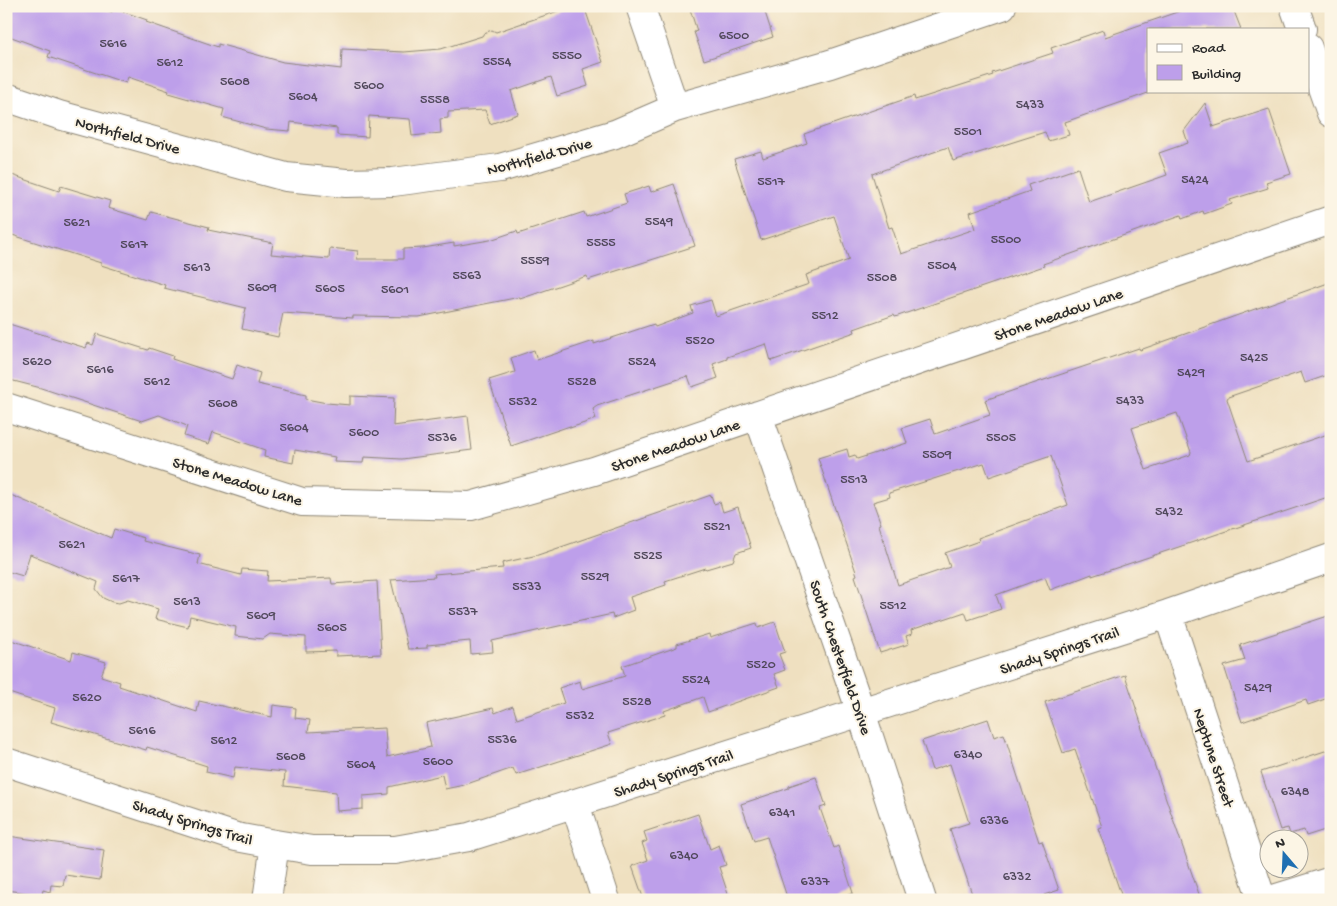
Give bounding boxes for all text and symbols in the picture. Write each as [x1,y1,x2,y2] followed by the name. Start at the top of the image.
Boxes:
[719,28,749,45] house number: 6500
[1147,28,1310,92] legend
[99,36,128,53] house number: 5616
[1192,40,1226,58] text: Road
[552,48,582,65] house number: 5550
[483,54,512,71] house number: 5554
[157,55,184,72] house number: 5612
[1191,66,1241,84] text: Building
[220,74,250,91] house number: 5608
[354,78,384,95] house number: 5600
[288,89,318,106] house number: 5604
[420,92,450,109] house number: 5558
[1016,97,1044,114] house number: 5433
[73,114,182,161] street label: Northfield Drive
[954,124,982,141] house number: 5501
[485,135,595,181] street label: Northfield Drive
[1181,172,1209,189] house number: 5424
[757,174,786,191] house number: 5517
[645,214,673,231] house number: 5549
[64,215,90,232] house number: 5621
[991,232,1021,249] house number: 5500
[586,235,616,252] house number: 5555
[120,237,148,254] house number: 5617
[520,253,550,270] house number: 5559
[927,258,957,275] house number: 5504
[183,260,211,277] house number: 5613
[452,268,482,285] house number: 5563
[867,270,897,287] house number: 5508
[247,280,277,297] house number: 5609
[315,281,345,298] house number: 5605
[381,282,409,299] house number: 5601
[992,285,1127,347] street label: Stone Meadow Lane
[811,308,839,325] house number: 5512
[685,333,715,350] house number: 5520
[1240,350,1268,367] house number: 5425
[22,354,52,371] house number: 5620
[628,354,656,371] house number: 5524
[86,362,115,379] house number: 5616
[1177,365,1205,382] house number: 5429
[144,374,171,391] house number: 5612
[567,374,597,391] house number: 5528
[1116,393,1144,410] house number: 5433
[509,394,538,411] house number: 5532
[208,396,238,413] house number: 5608
[609,416,744,478] street label: Stone Meadow Lane
[279,420,309,437] house number: 5604
[349,425,379,442] house number: 5600
[427,430,457,447] house number: 5536
[986,430,1016,447] house number: 5505
[922,447,952,464] house number: 5509
[170,455,305,512] street label: Stone Meadow Lane
[840,472,868,489] house number: 5513
[1155,504,1183,521] house number: 5432
[703,519,731,536] house number: 5521
[59,537,85,554] house number: 5621
[634,548,662,565] house number: 5525
[581,569,609,586] house number: 5529
[112,571,140,588] house number: 5617
[803,578,874,739] street label: South Chesterfield Drive
[512,579,542,596] house number: 5533
[173,594,201,611] house number: 5613
[879,598,907,615] house number: 5512
[448,604,478,621] house number: 5537
[246,608,276,625] house number: 5609
[317,620,347,637] house number: 5605
[998,624,1122,681] street label: Shady Springs Trail
[746,657,776,674] house number: 5520
[682,672,710,689] house number: 5524
[1244,680,1272,697] house number: 5429
[72,690,102,707] house number: 5620
[622,694,652,711] house number: 5528
[1187,706,1237,811] street label: Neptune Street
[566,708,595,725] house number: 5532
[128,723,157,740] house number: 5616
[487,732,517,749] house number: 5536
[211,733,238,750] house number: 5612
[612,747,736,804] street label: Shady Springs Trail
[954,747,983,764] house number: 6340
[276,749,306,766] house number: 5608
[423,754,453,771] house number: 5600
[346,757,376,774] house number: 5604
[1281,784,1310,801] house number: 6348
[130,797,254,852] street label: Shady Springs Trail
[769,805,795,822] house number: 6341
[980,813,1009,830] house number: 6336
[1260,828,1310,878] north arrow
[1273,835,1288,854] text: N
[670,848,699,865] house number: 6340
[1003,869,1031,886] house number: 6332
[801,874,830,891] house number: 6337

